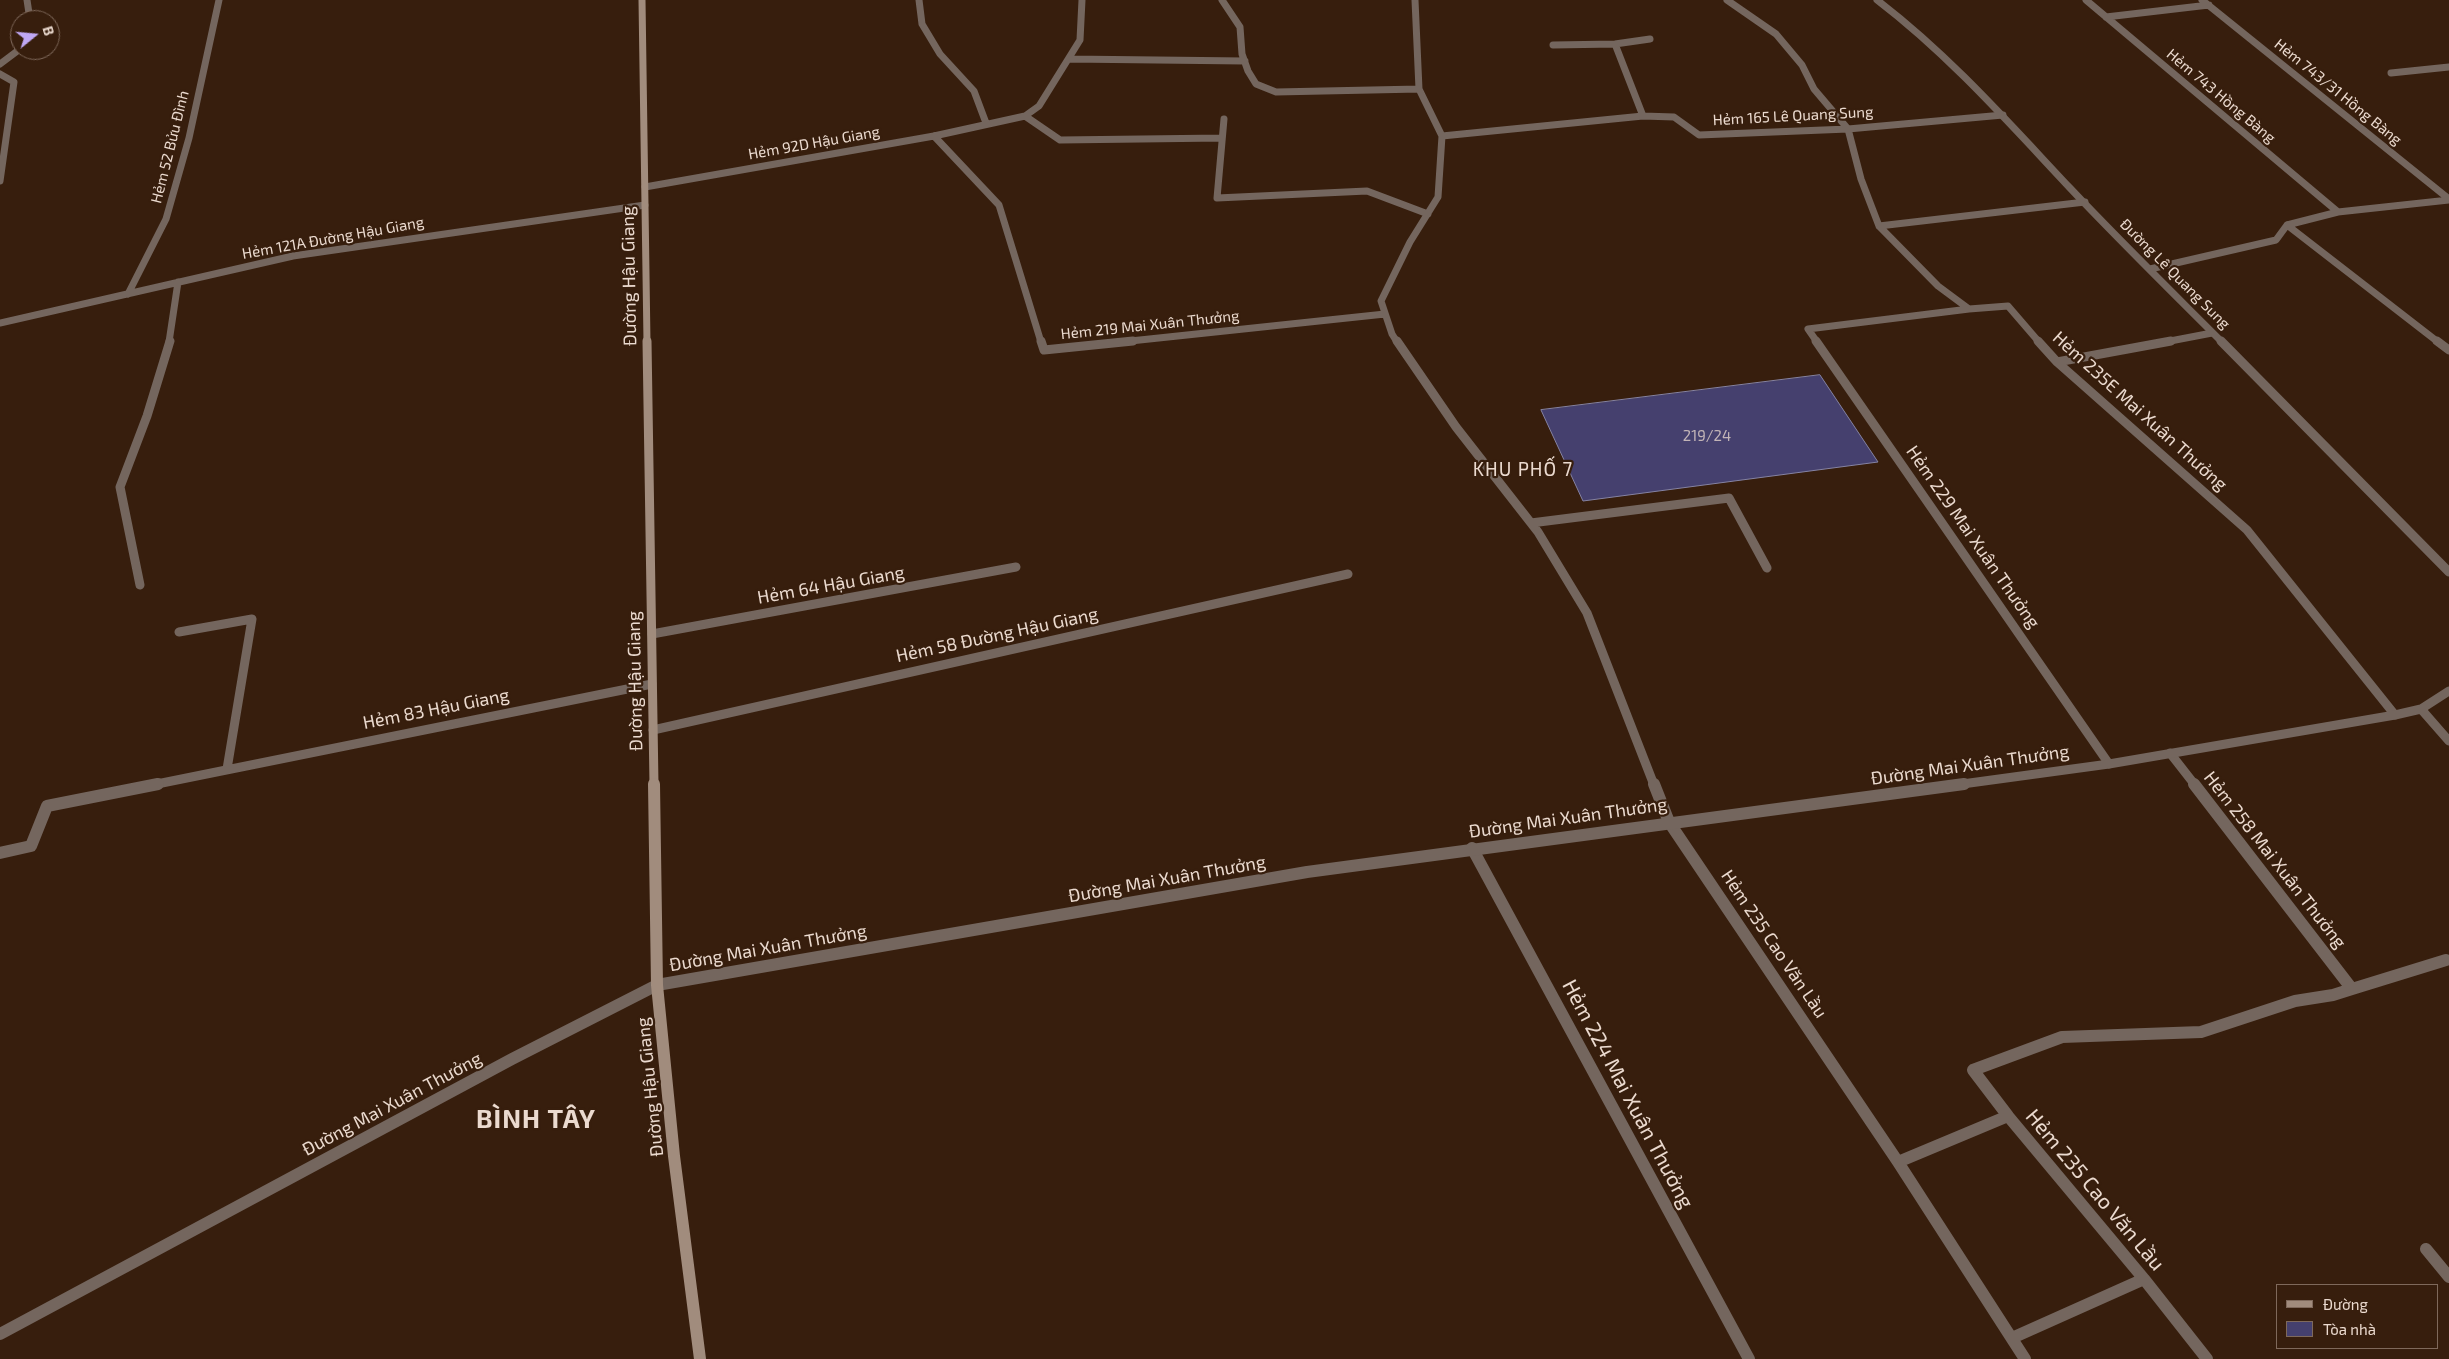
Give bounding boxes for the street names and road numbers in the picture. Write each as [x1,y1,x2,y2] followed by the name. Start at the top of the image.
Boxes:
[2271,35,2405,149] street label: Hẻm 743/31 Hồng Bàng
[2163,45,2279,147] street label: Hẻm 743 Hồng Bàng
[147,89,193,205] street label: Hẻm 52 Bửu Đình
[1712,103,1874,129] street label: Hẻm 165 Lê Quang Sung
[747,123,881,163] street label: Hẻm 92D Hậu Giang
[617,206,641,346] street label: Đường Hậu Giang
[241,213,425,263] street label: Hẻm 121A Đường Hậu Giang
[2116,215,2234,333] street label: Đường Lê Quang Sung
[1060,307,1240,343] street label: Hẻm 219 Mai Xuân Thưởng
[2048,327,2232,495] street label: Hẻm 235E Mai Xuân Thưởng
[1902,441,2044,633] street label: Hẻm 229 Mai Xuân Thưởng
[756,561,906,609] street label: Hẻm 64 Hậu Giang
[894,603,1100,667] street label: Hẻm 58 Đường Hậu Giang
[623,611,647,751] street label: Đường Hậu Giang
[361,684,511,734] street label: Hẻm 83 Hậu Giang
[1869,740,2071,790] street label: Đường Mai Xuân Thưởng
[2199,767,2351,953] street label: Hẻm 258 Mai Xuân Thưởng
[1467,793,1669,843] street label: Đường Mai Xuân Thưởng
[1067,851,1267,907] street label: Đường Mai Xuân Thưởng
[1716,866,1832,1022] street label: Hẻm 235 Cao Văn Lầu
[668,920,868,976] street label: Đường Mai Xuân Thưởng
[1557,975,1699,1213] street label: Hẻm 224 Mai Xuân Thưởng
[632,1016,668,1158] street label: Đường Hậu Giang
[299,1048,485,1160] street label: Đường Mai Xuân Thưởng
[2020,1104,2170,1276] street label: Hẻm 235 Cao Văn Lầu

